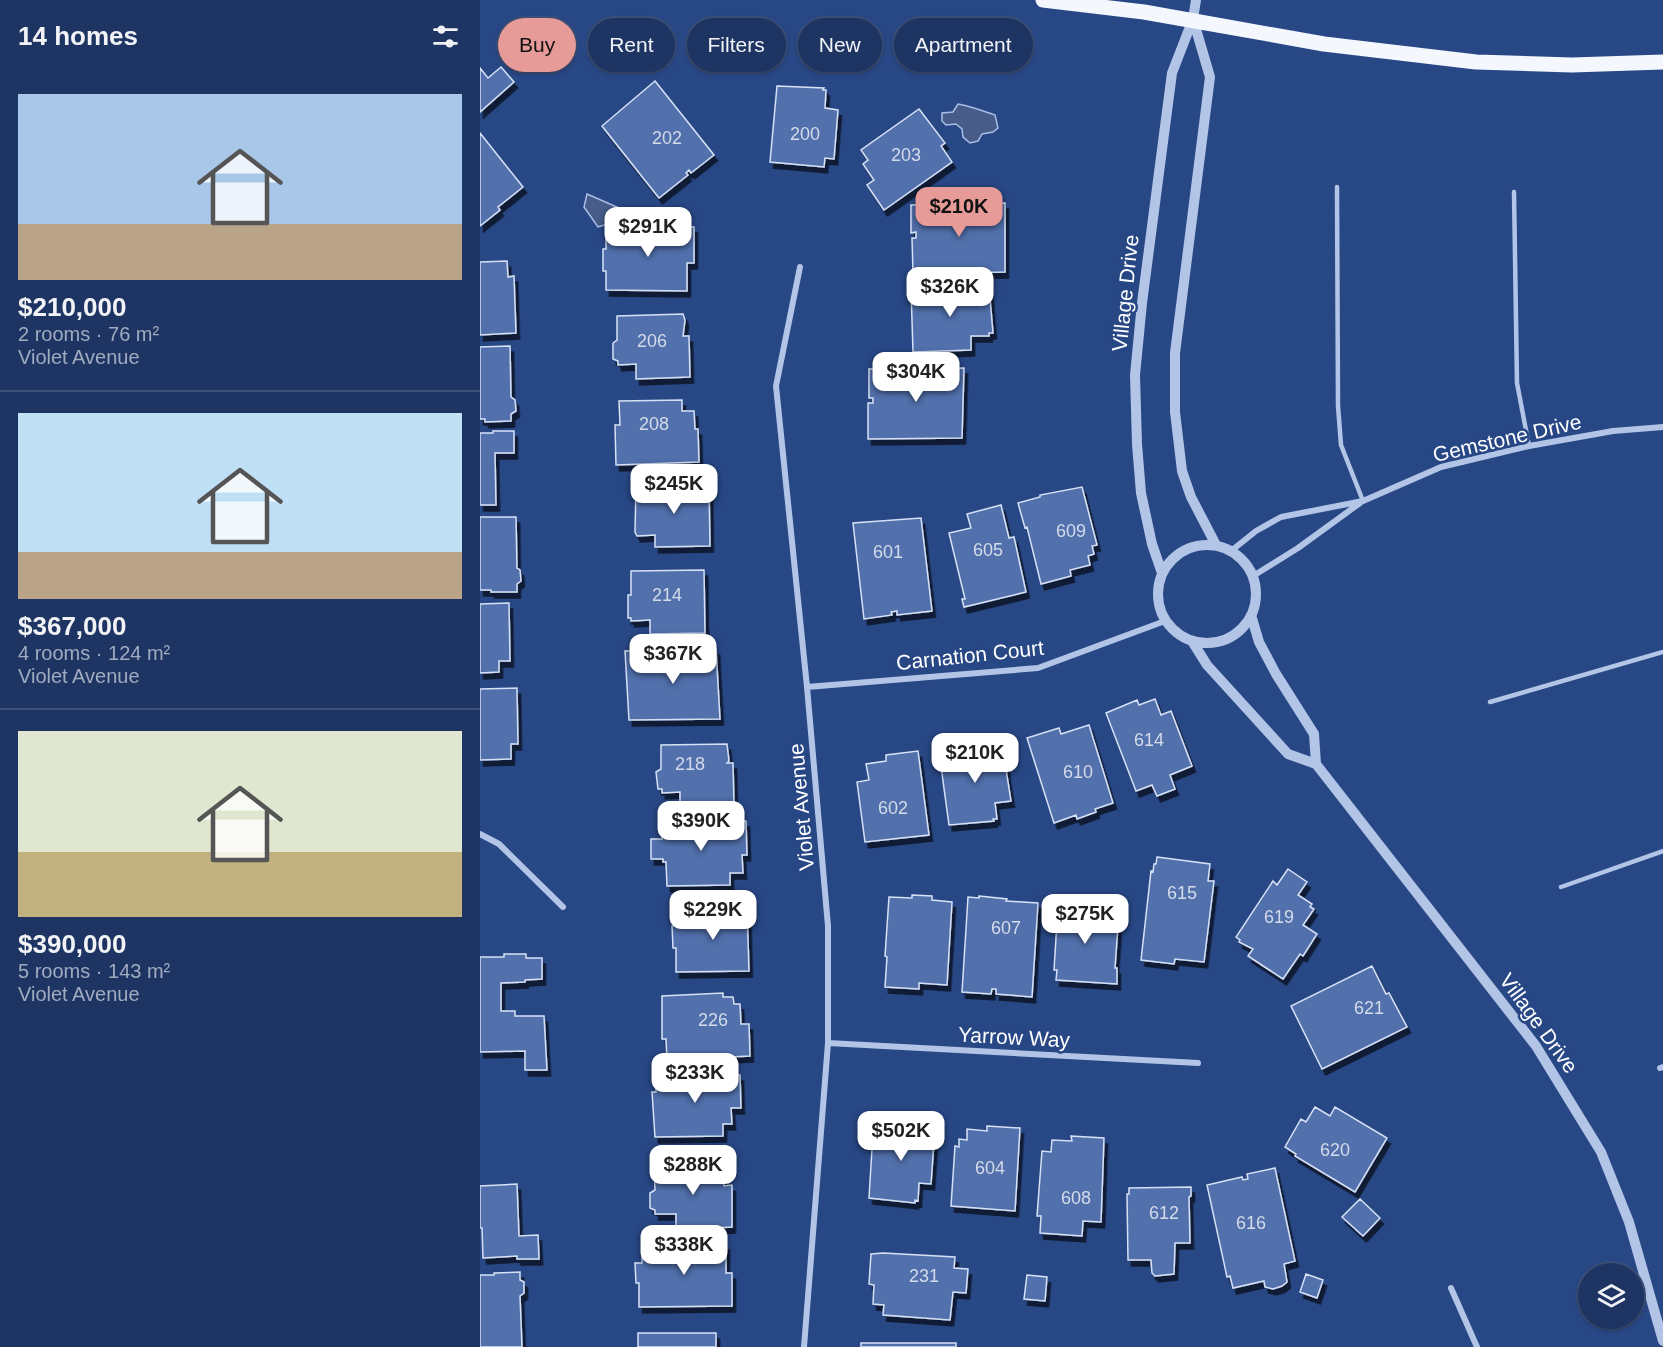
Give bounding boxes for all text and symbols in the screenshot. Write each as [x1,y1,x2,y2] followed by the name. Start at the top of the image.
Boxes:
[498,18,576,72] chip: Buy
[588,18,675,72] chip: Rent
[687,18,786,72] chip: Filters
[798,18,882,72] chip: New
[894,18,1033,72] chip: Apartment
[429,20,462,53] icon: filters
[18,21,138,51] text: 14 homes
[790,124,820,144] house number: 200
[652,128,682,148] house number: 202
[186,133,294,241] icon: home
[891,145,921,165] house number: 203
[917,187,1001,238] pin: $210K
[930,195,988,217] text: $210K
[606,207,690,258] pin: $291K
[619,215,677,237] text: $291K
[1107,233,1143,353] street label: Village Drive
[908,267,992,318] pin: $326K
[921,275,979,297] text: $326K
[18,292,126,322] text: $210,000
[18,323,159,345] text: 2 rooms · 76 m²
[637,331,667,351] house number: 206
[18,346,140,368] text: Violet Avenue
[874,352,958,403] pin: $304K
[887,360,945,382] text: $304K
[1430,410,1584,466] street label: Gemstone Drive
[639,414,669,434] house number: 208
[186,452,294,560] icon: home
[632,464,716,515] pin: $245K
[645,472,703,494] text: $245K
[1056,521,1086,541] house number: 609
[973,540,1003,560] house number: 605
[873,542,903,562] house number: 601
[652,585,682,605] house number: 214
[18,611,126,641] text: $367,000
[631,634,715,685] pin: $367K
[895,636,1045,674] street label: Carnation Court
[18,642,170,664] text: 4 rooms · 124 m²
[644,642,702,664] text: $367K
[18,665,140,687] text: Violet Avenue
[1134,730,1164,750] house number: 614
[933,733,1017,784] pin: $210K
[946,741,1004,763] text: $210K
[784,742,818,872] street label: Violet Avenue
[675,754,705,774] house number: 218
[1063,762,1093,782] house number: 610
[186,770,294,878] icon: home
[878,798,908,818] house number: 602
[659,801,743,852] pin: $390K
[672,809,730,831] text: $390K
[1167,883,1197,903] house number: 615
[671,890,755,941] pin: $229K
[1043,894,1127,945] pin: $275K
[684,898,742,920] text: $229K
[1056,902,1114,924] text: $275K
[1264,907,1294,927] house number: 619
[991,918,1021,938] house number: 607
[18,929,126,959] text: $390,000
[18,960,170,982] text: 5 rooms · 143 m²
[1495,969,1583,1077] street label: Village Drive
[18,983,140,1005] text: Violet Avenue
[1354,998,1384,1018] house number: 621
[698,1010,728,1030] house number: 226
[957,1023,1071,1051] street label: Yarrow Way
[653,1053,737,1104] pin: $233K
[666,1061,724,1083] text: $233K
[859,1111,943,1162] pin: $502K
[872,1119,930,1141] text: $502K
[1320,1140,1350,1160] house number: 620
[651,1145,735,1196] pin: $288K
[664,1153,722,1175] text: $288K
[975,1158,1005,1178] house number: 604
[1061,1188,1091,1208] house number: 608
[1149,1203,1179,1223] house number: 612
[1236,1213,1266,1233] house number: 616
[642,1225,726,1276] pin: $338K
[655,1233,713,1255] text: $338K
[1578,1263,1644,1329] map controls
[1578,1263,1644,1329] button: layers
[909,1266,939,1286] house number: 231

